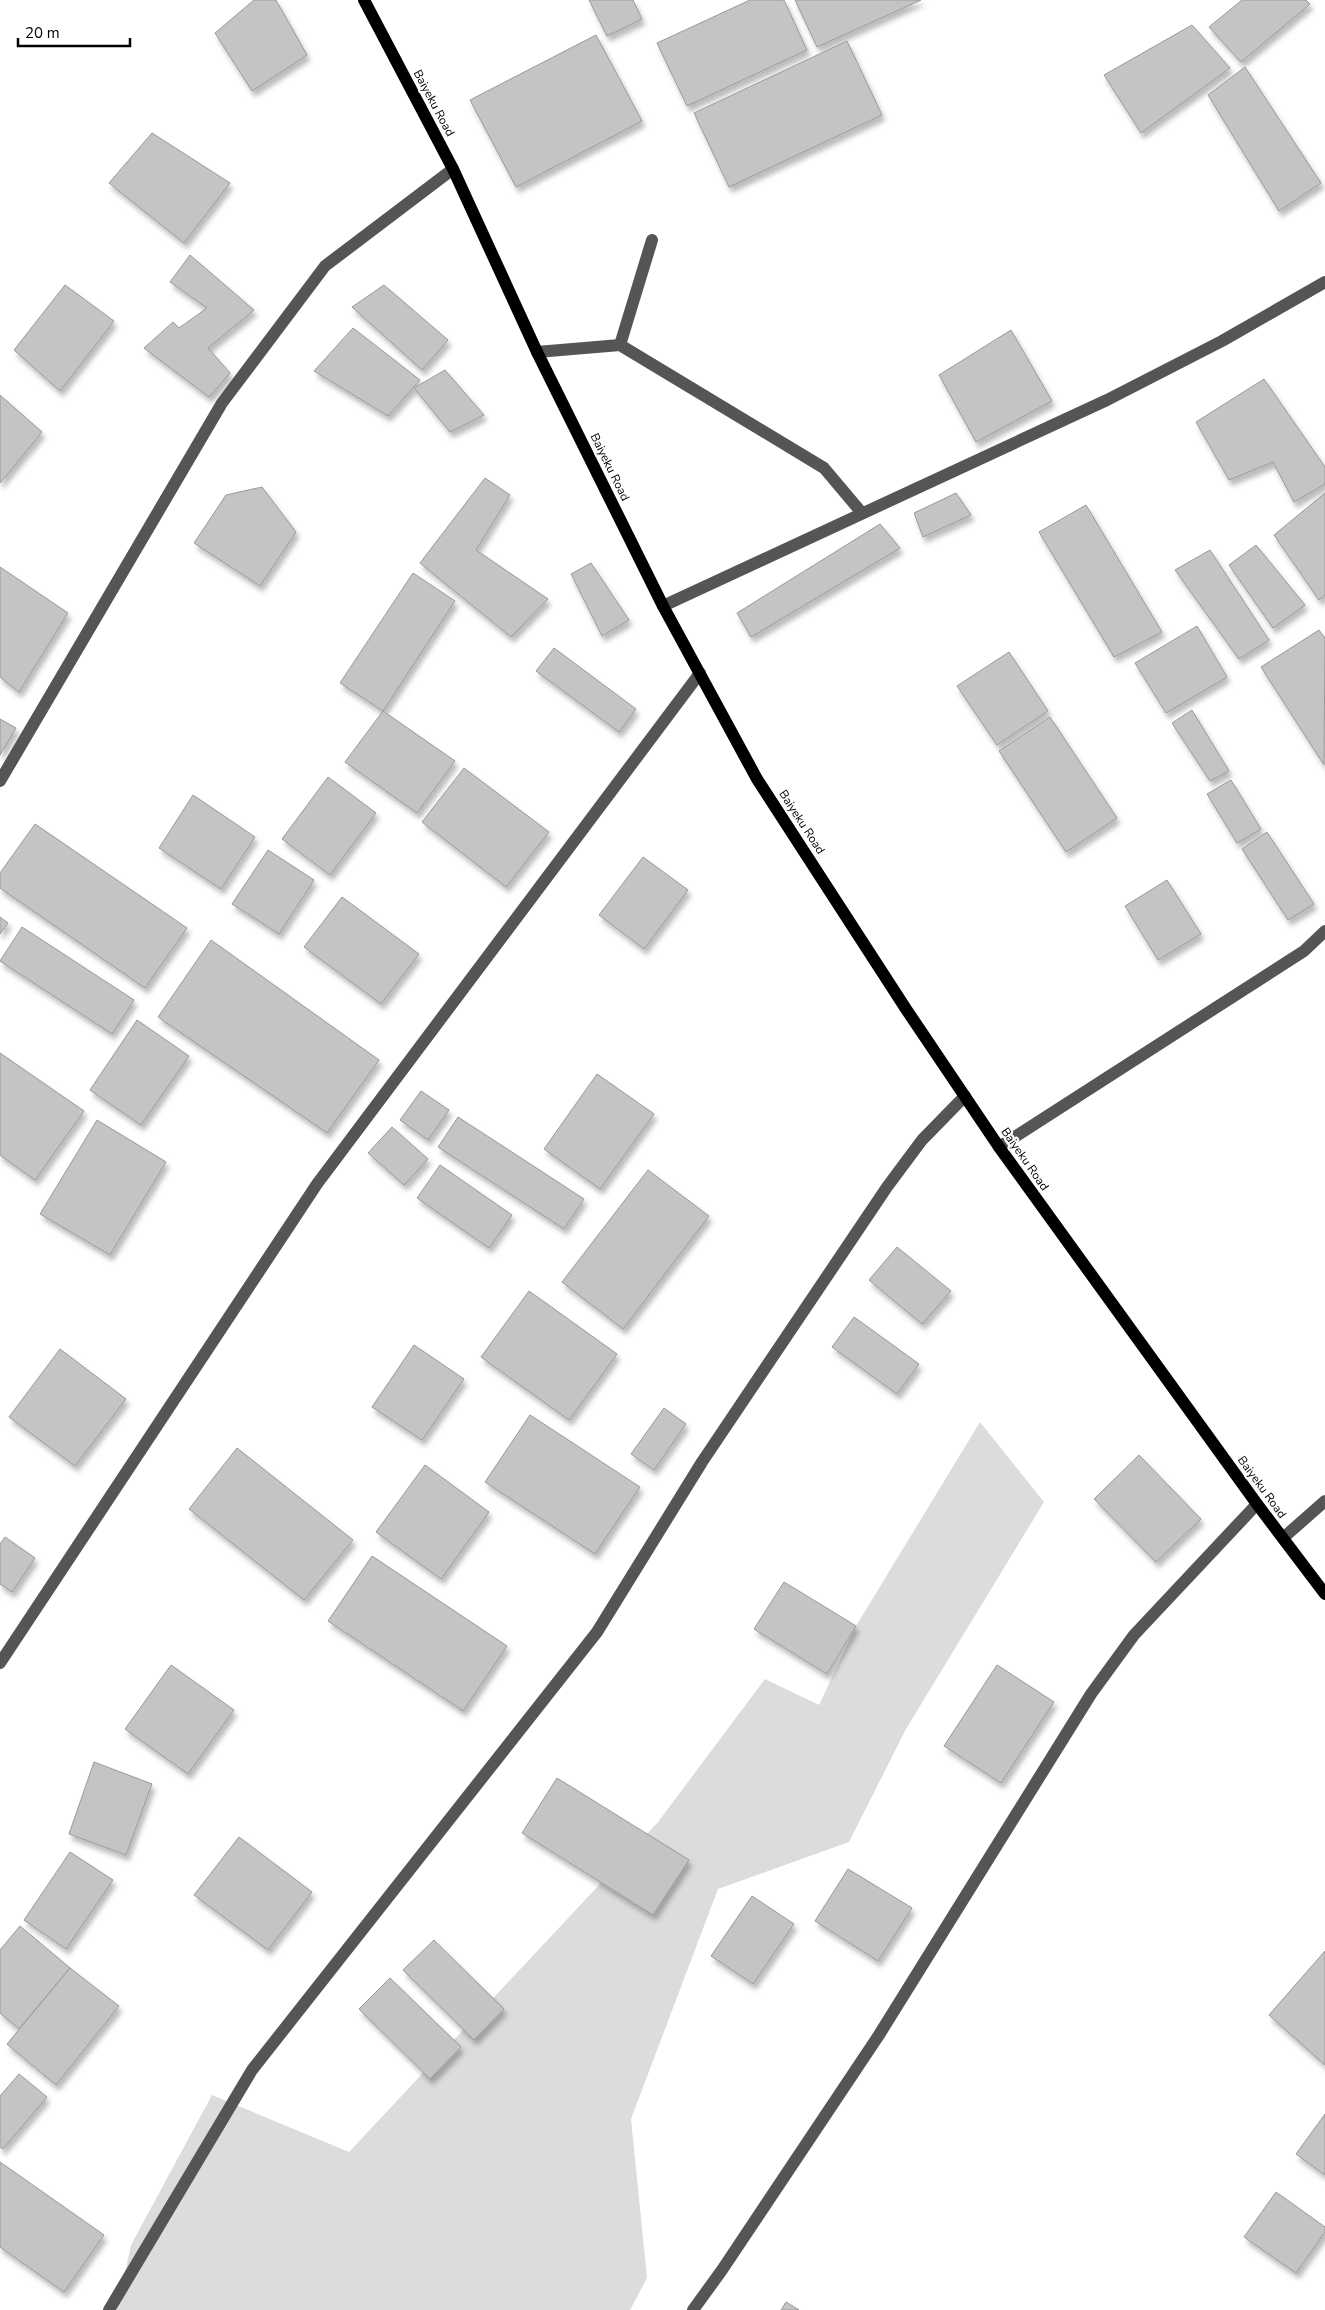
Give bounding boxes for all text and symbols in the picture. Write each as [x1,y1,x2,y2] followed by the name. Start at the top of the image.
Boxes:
[18,15,130,47] scale bar
[25,23,60,43] text: 20 m
[410,67,458,139] street label: Baiyeku Road
[587,430,633,504] street label: Baiyeku Road
[775,787,829,857] street label: Baiyeku Road
[997,1124,1053,1194] street label: Baiyeku Road
[1234,1453,1290,1521] street label: Baiyeku Road

